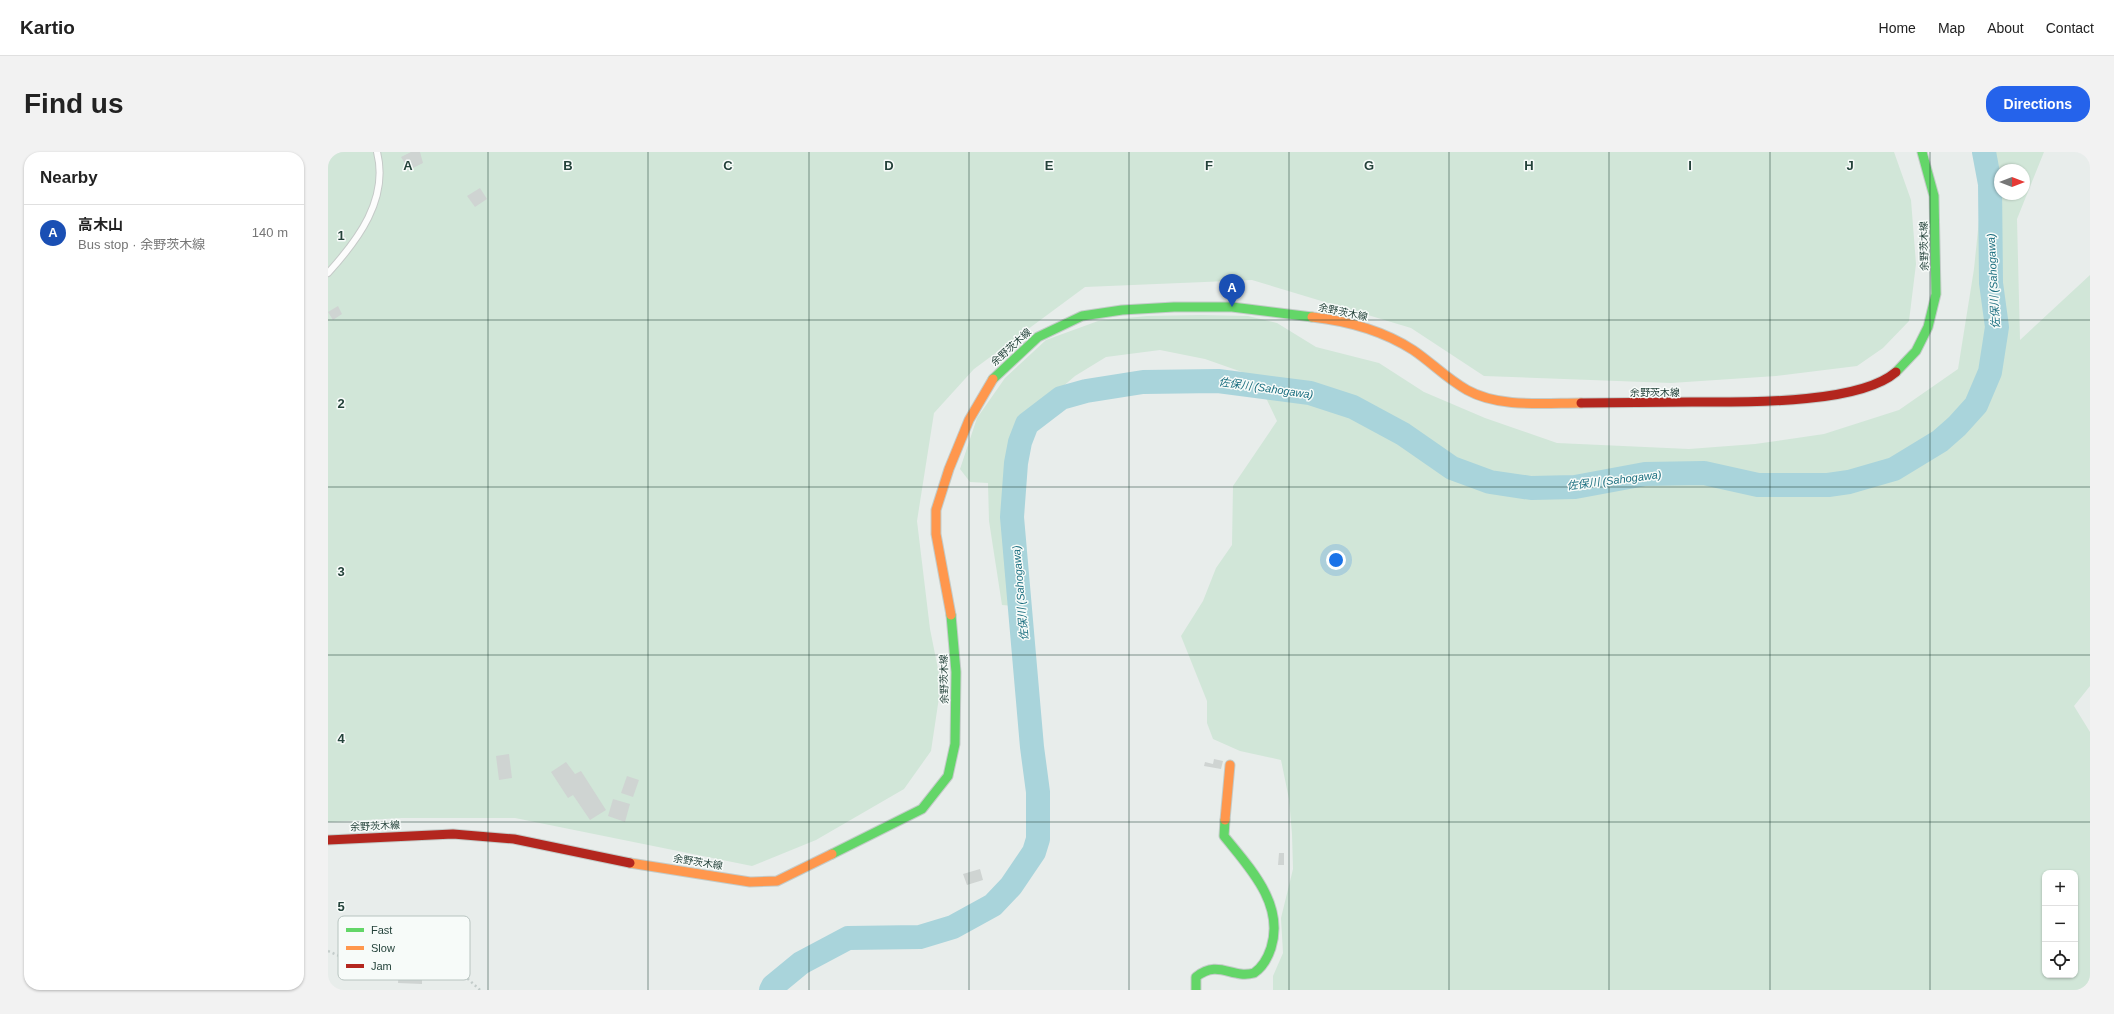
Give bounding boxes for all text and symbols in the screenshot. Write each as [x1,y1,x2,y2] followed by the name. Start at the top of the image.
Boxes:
[20,17,75,38] text: Kartio
[1879,20,1916,36] text: Home
[1938,20,1965,36] text: Map
[1987,20,2024,36] text: About
[2046,20,2094,36] text: Contact
[1986,86,2090,122] button: Directions
[24,88,124,119] text: Find us
[403,158,413,173] text: A
[563,158,573,173] text: B
[723,158,733,173] text: C
[884,158,894,173] text: D
[1045,158,1054,173] text: E
[1205,158,1213,173] text: F
[1364,158,1374,173] text: G
[1524,158,1534,173] text: H
[1688,158,1692,173] text: I
[1846,158,1854,173] text: J
[1994,164,2030,200] north arrow
[40,168,98,187] text: Nearby
[78,216,123,233] text: 高木山
[1918,221,1930,271] street label: 余野茨木線
[48,225,58,240] text: A
[252,225,288,240] text: 140 m
[337,228,345,243] text: 1
[1984,233,2001,329] water label: 佐保川 (Sahogawa)
[78,237,205,252] text: Bus stop · 余野茨木線
[1219,274,1245,307] pin: A
[1317,301,1369,323] street label: 余野茨木線
[989,326,1033,368] street label: 余野茨木線
[1218,375,1314,401] water label: 佐保川 (Sahogawa)
[1630,387,1680,398] street label: 余野茨木線
[337,396,345,411] text: 2
[1566,468,1662,492] water label: 佐保川 (Sahogawa)
[1010,545,1030,641] water label: 佐保川 (Sahogawa)
[1326,550,1346,570] your location
[337,564,345,579] text: 3
[938,654,950,704] street label: 余野茨木線
[337,731,345,746] text: 4
[350,819,400,833] street label: 余野茨木線
[672,853,724,871] street label: 余野茨木線
[2042,870,2078,978] map controls
[2042,870,2078,906] button: +
[337,899,345,914] text: 5
[2042,906,2078,942] button: −
[338,916,470,980] legend
[371,924,392,936] text: Fast
[371,942,395,954] text: Slow
[2042,942,2078,978] button: locate
[371,960,392,972] text: Jam

